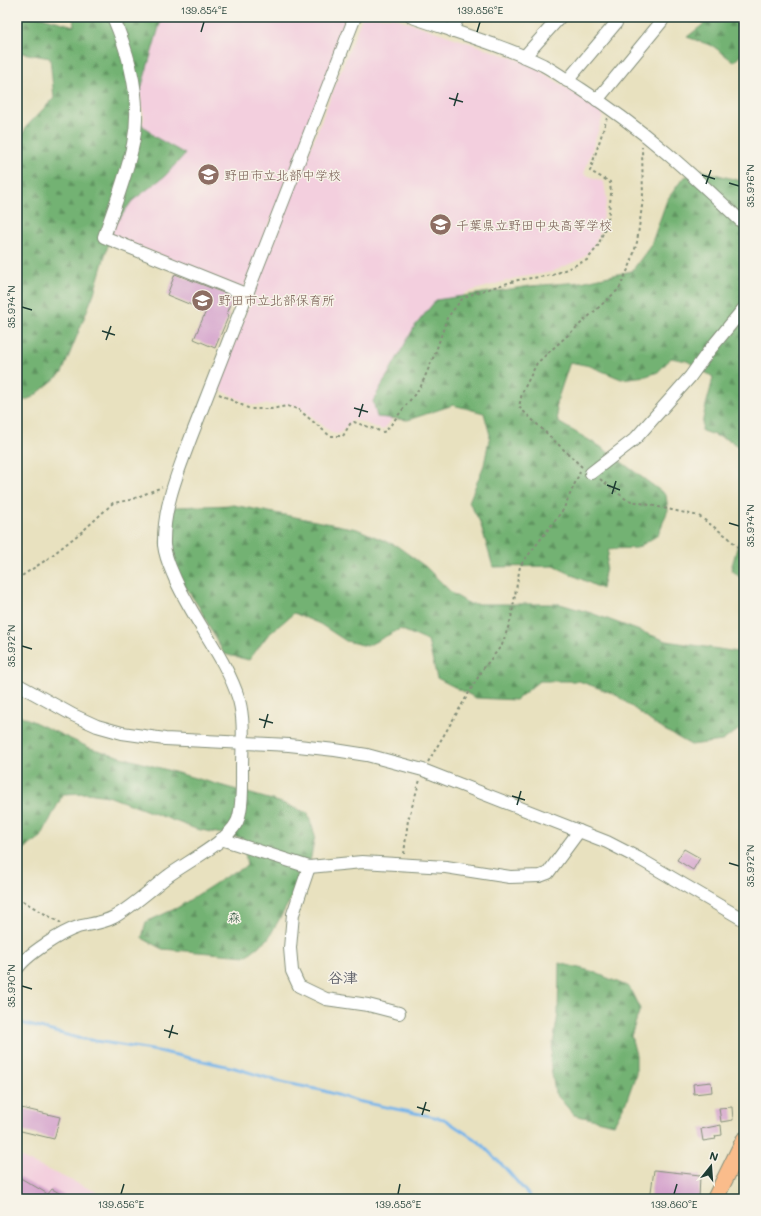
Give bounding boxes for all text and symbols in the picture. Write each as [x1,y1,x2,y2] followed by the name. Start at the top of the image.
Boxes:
[181,3,228,17] text: 139.854°E
[457,3,504,17] text: 139.856°E
[195,162,221,188] school or university icon: 野田市立北部中学校
[743,164,757,208] text: 35.976°N
[224,166,341,183] place label: 野田市立北部中学校
[428,212,454,238] school or university icon: 千葉県立野田中央高等学校
[456,216,612,233] place label: 千葉県立野田中央高等学校
[4,285,18,329] text: 35.974°N
[190,287,216,313] school or university icon: 野田市立北部保育所
[218,291,335,308] place label: 野田市立北部保育所
[743,504,757,548] text: 35.974°N
[4,625,18,667] text: 35.972°N
[743,845,757,887] text: 35.972°N
[227,908,241,925] park label: 森
[4,964,18,1008] text: 35.970°N
[328,967,358,987] district label: 谷津
[691,1146,731,1186] north arrow
[708,1148,720,1164] text: N
[98,1197,145,1211] text: 139.856°E
[375,1197,422,1211] text: 139.858°E
[650,1197,698,1211] text: 139.860°E

